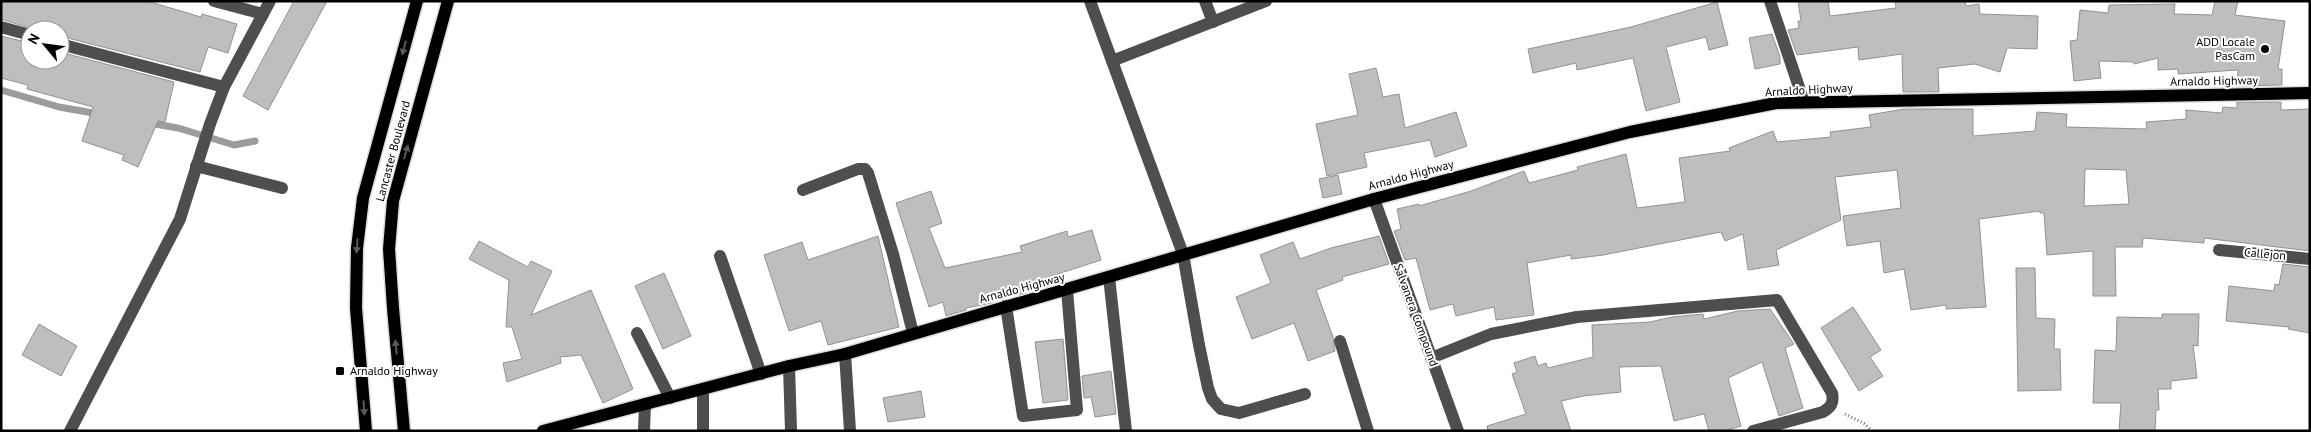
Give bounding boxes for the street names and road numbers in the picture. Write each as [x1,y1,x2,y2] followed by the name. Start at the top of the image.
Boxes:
[2170,72,2258,89] street label: Arnaldo Highway
[1765,80,1854,99] street label: Arnaldo Highway
[372,99,413,203] street label: Lancaster Boulevard
[1366,156,1456,193] street label: Arnaldo Highway
[2244,244,2287,263] street label: Callejon
[1391,261,1442,368] street label: Salvanera Compound
[977,269,1067,306] street label: Arnaldo Highway

